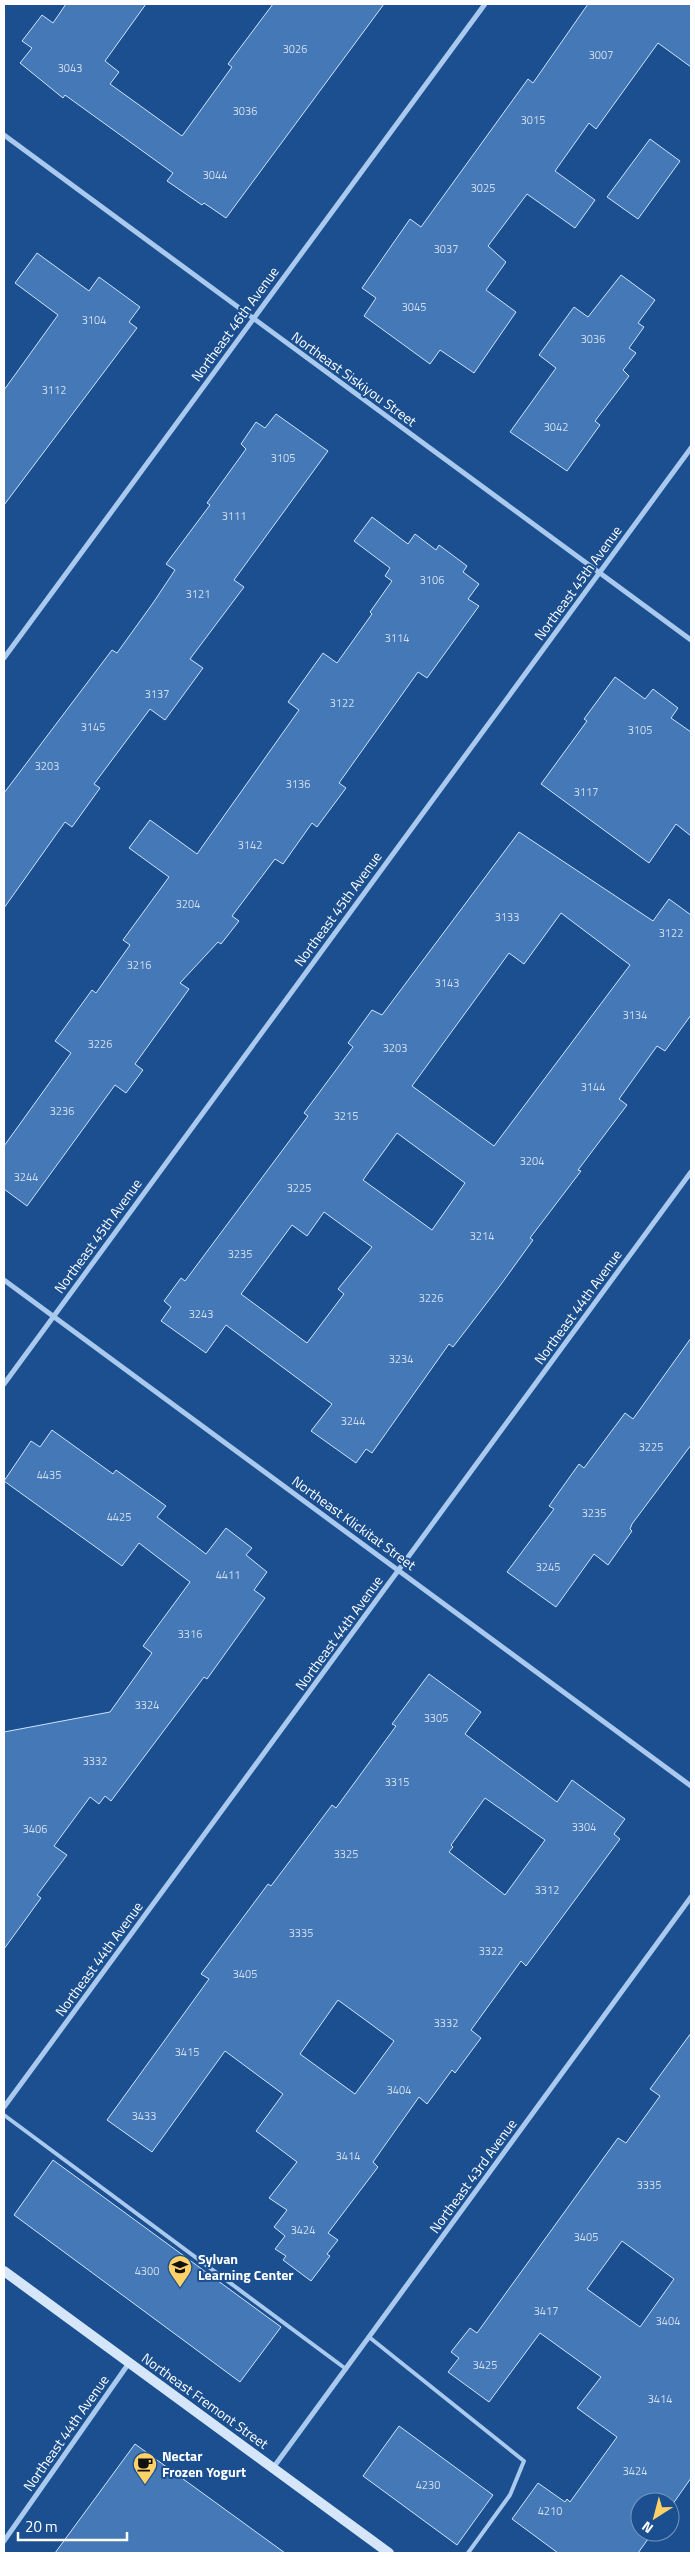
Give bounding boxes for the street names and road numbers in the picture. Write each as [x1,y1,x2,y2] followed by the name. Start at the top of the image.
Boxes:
[186,262,284,386] street label: Northeast 46th Avenue
[287,326,421,431] street label: Northeast Siskiyou Street
[529,521,627,645] street label: Northeast 45th Avenue
[289,847,387,971] street label: Northeast 45th Avenue
[49,1174,147,1298] street label: Northeast 45th Avenue
[529,1245,627,1369] street label: Northeast 44th Avenue
[288,1470,421,1575] street label: Northeast Klickitat Street
[290,1571,388,1695] street label: Northeast 44th Avenue
[50,1897,148,2021] street label: Northeast 44th Avenue
[424,2114,521,2237] street label: Northeast 43rd Avenue
[138,2347,273,2454] street label: Northeast Fremont Street
[18,2370,114,2495] street label: Northeast 44th Avenue

